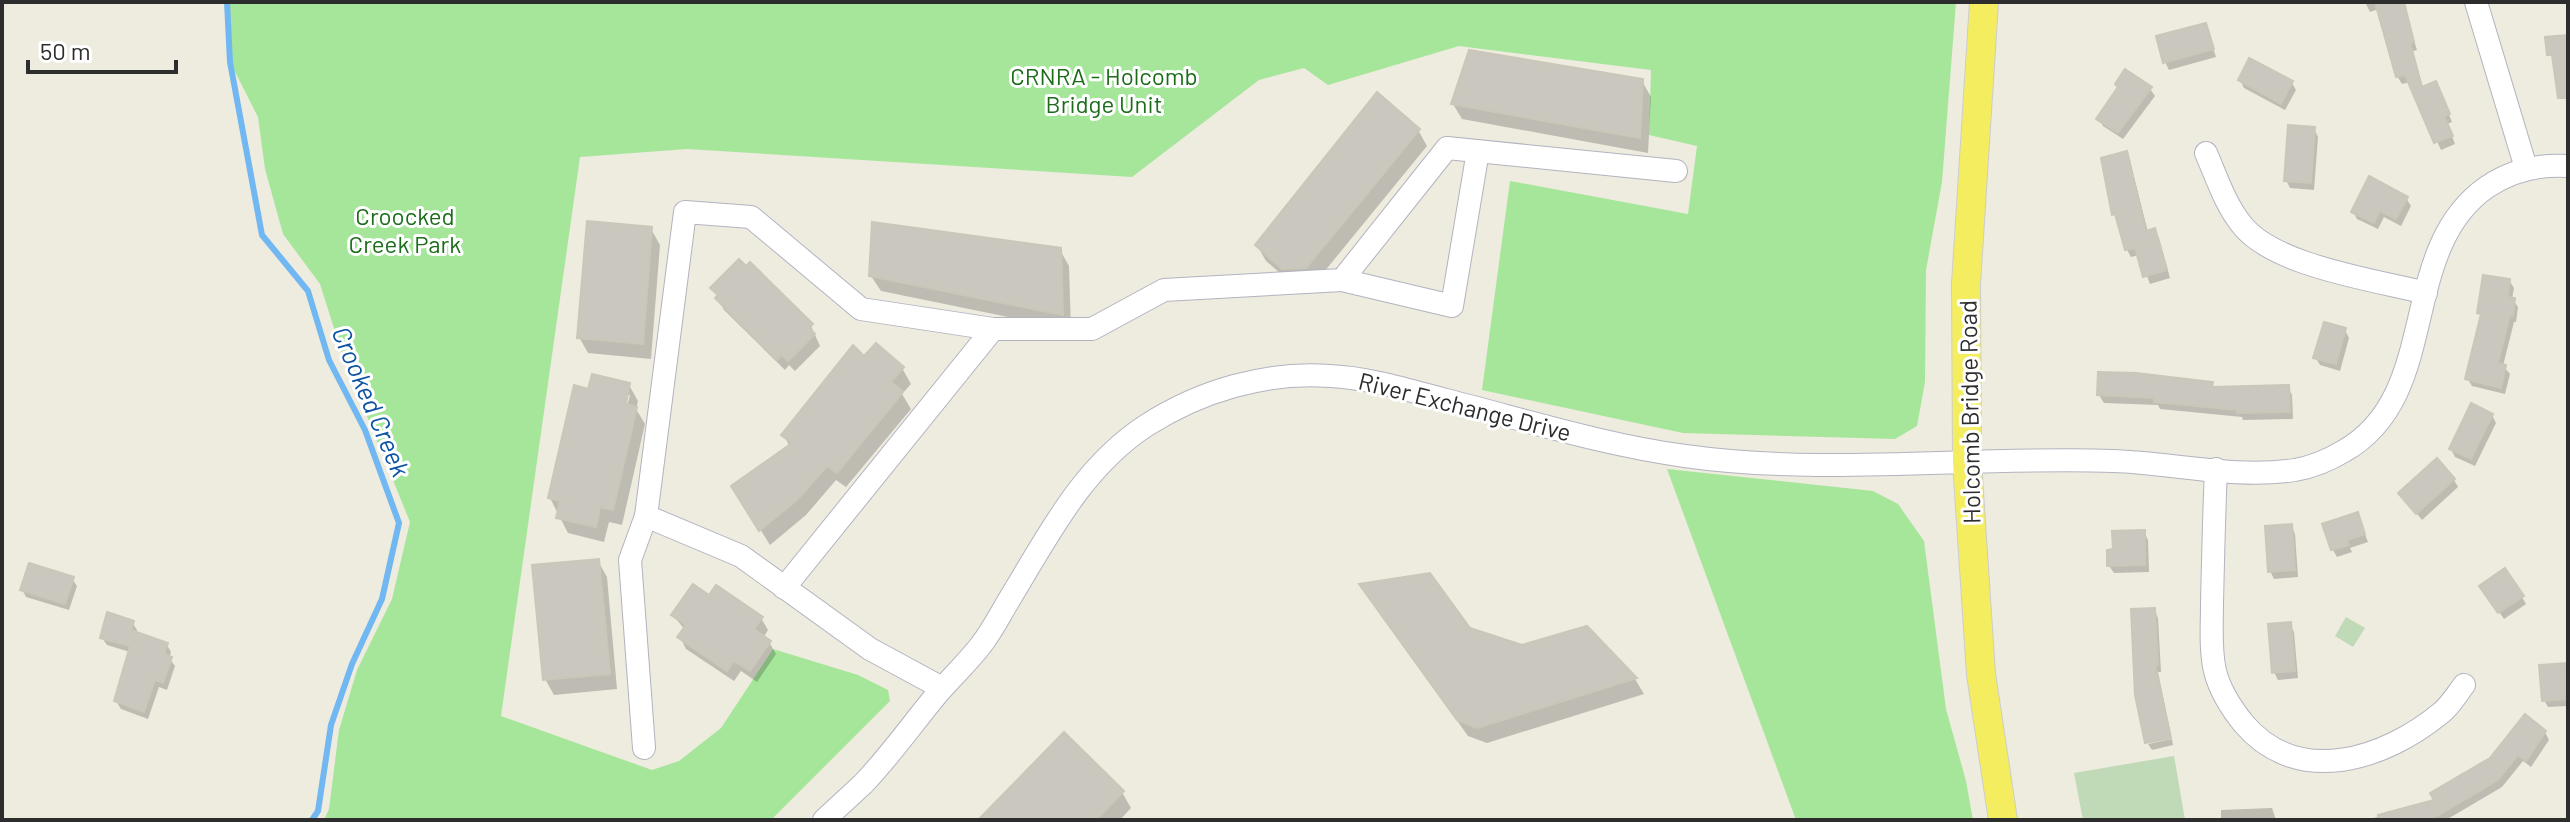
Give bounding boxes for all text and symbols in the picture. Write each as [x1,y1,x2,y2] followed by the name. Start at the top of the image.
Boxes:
[28,24,176,74] scale bar
[40,36,91,65] text: 50 m
[1010,61,1198,118] park label: CRNRA - Holcomb Bridge Unit
[349,201,461,258] park label: Croocked Creek Park
[1953,300,1985,524] street label: Holcomb Bridge Road
[326,321,418,481] water label: Crooked Creek
[1356,366,1574,446] street label: River Exchange Drive

